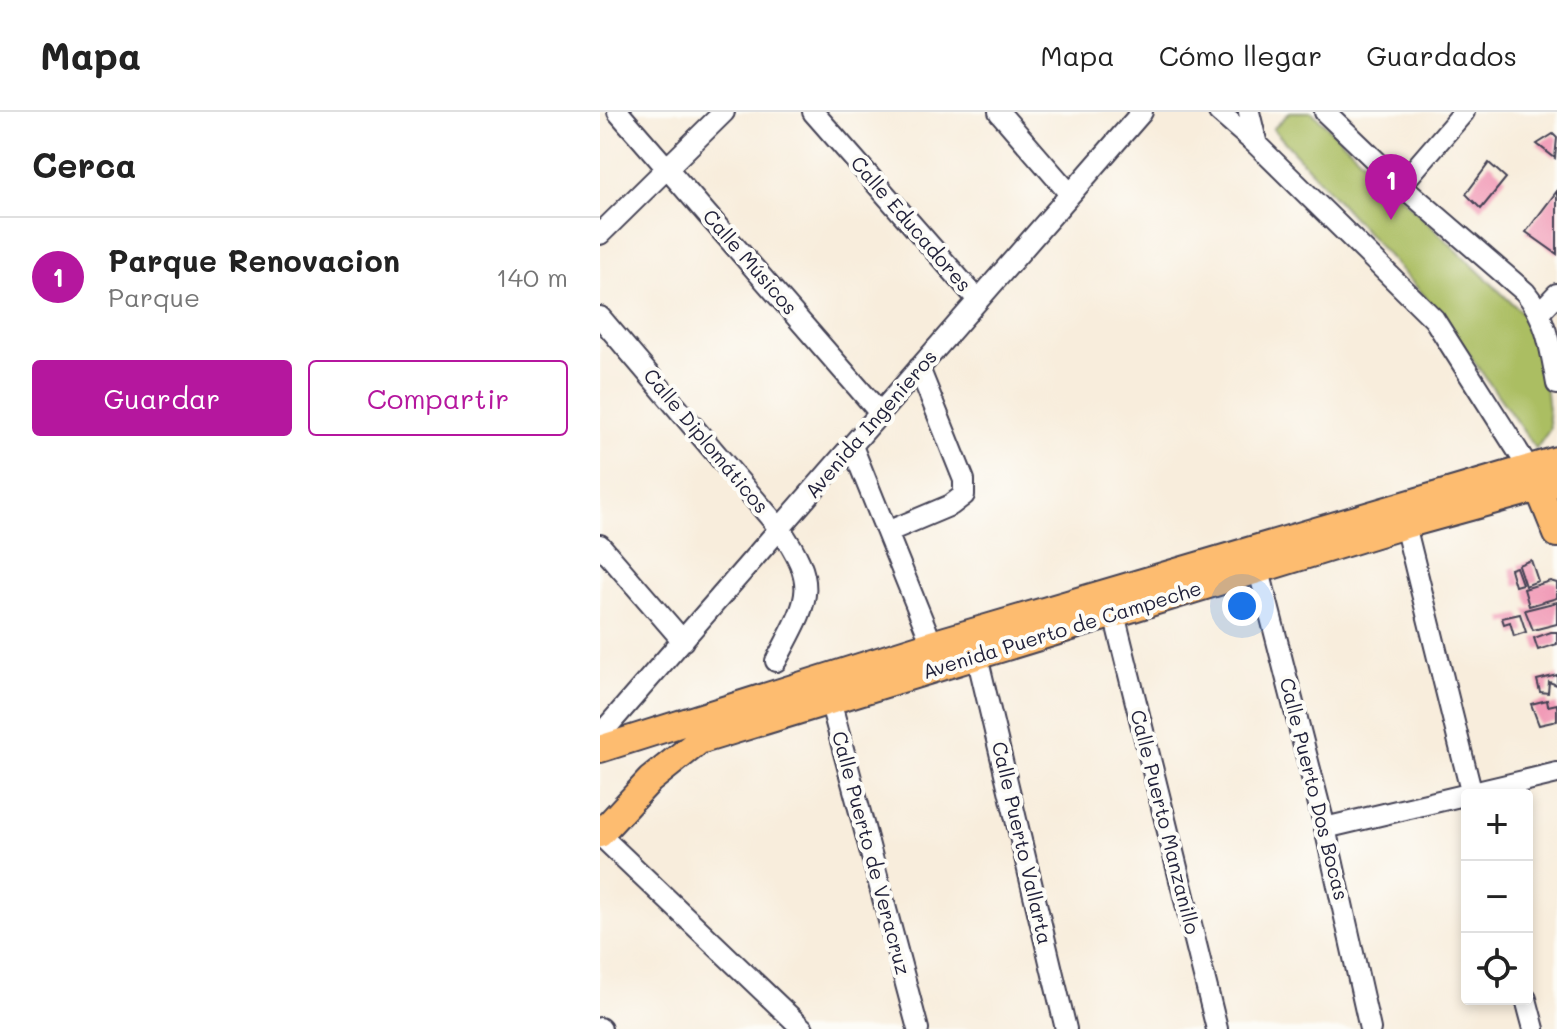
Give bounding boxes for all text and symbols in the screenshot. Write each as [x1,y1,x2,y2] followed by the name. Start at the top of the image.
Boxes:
[40,30,141,80] text: Mapa
[1040,37,1115,73] text: Mapa
[1159,37,1322,73] text: Cómo llegar
[1366,37,1517,73] text: Guardados
[32,142,136,187] text: Cerca
[846,150,978,297] street label: Calle Educadores
[1365,154,1417,220] pin: 1
[698,203,804,320] street label: Calle Músicos
[108,240,400,280] text: Parque Renovacion
[52,260,64,294] text: 1
[496,260,568,294] text: 140 m
[108,280,200,314] text: Parque
[799,344,942,503] street label: Avenida Ingenieros
[32,360,292,436] button: Guardar
[308,360,568,436] button: Compartir
[639,363,775,518] street label: Calle Diplomáticos
[919,574,1204,684] street label: Avenida Puerto de Campeche
[1222,586,1262,626] your location
[1275,675,1355,903] street label: Calle Puerto Dos Bocas
[1125,707,1206,937] street label: Calle Puerto Manzanillo
[827,728,917,977] street label: Calle Puerto de Veracruz
[987,739,1059,947] street label: Calle Puerto Vallarta
[1461,789,1533,1005] map controls
[1461,789,1533,861] button: +
[1461,861,1533,933] button: −
[1461,933,1533,1005] button: locate

